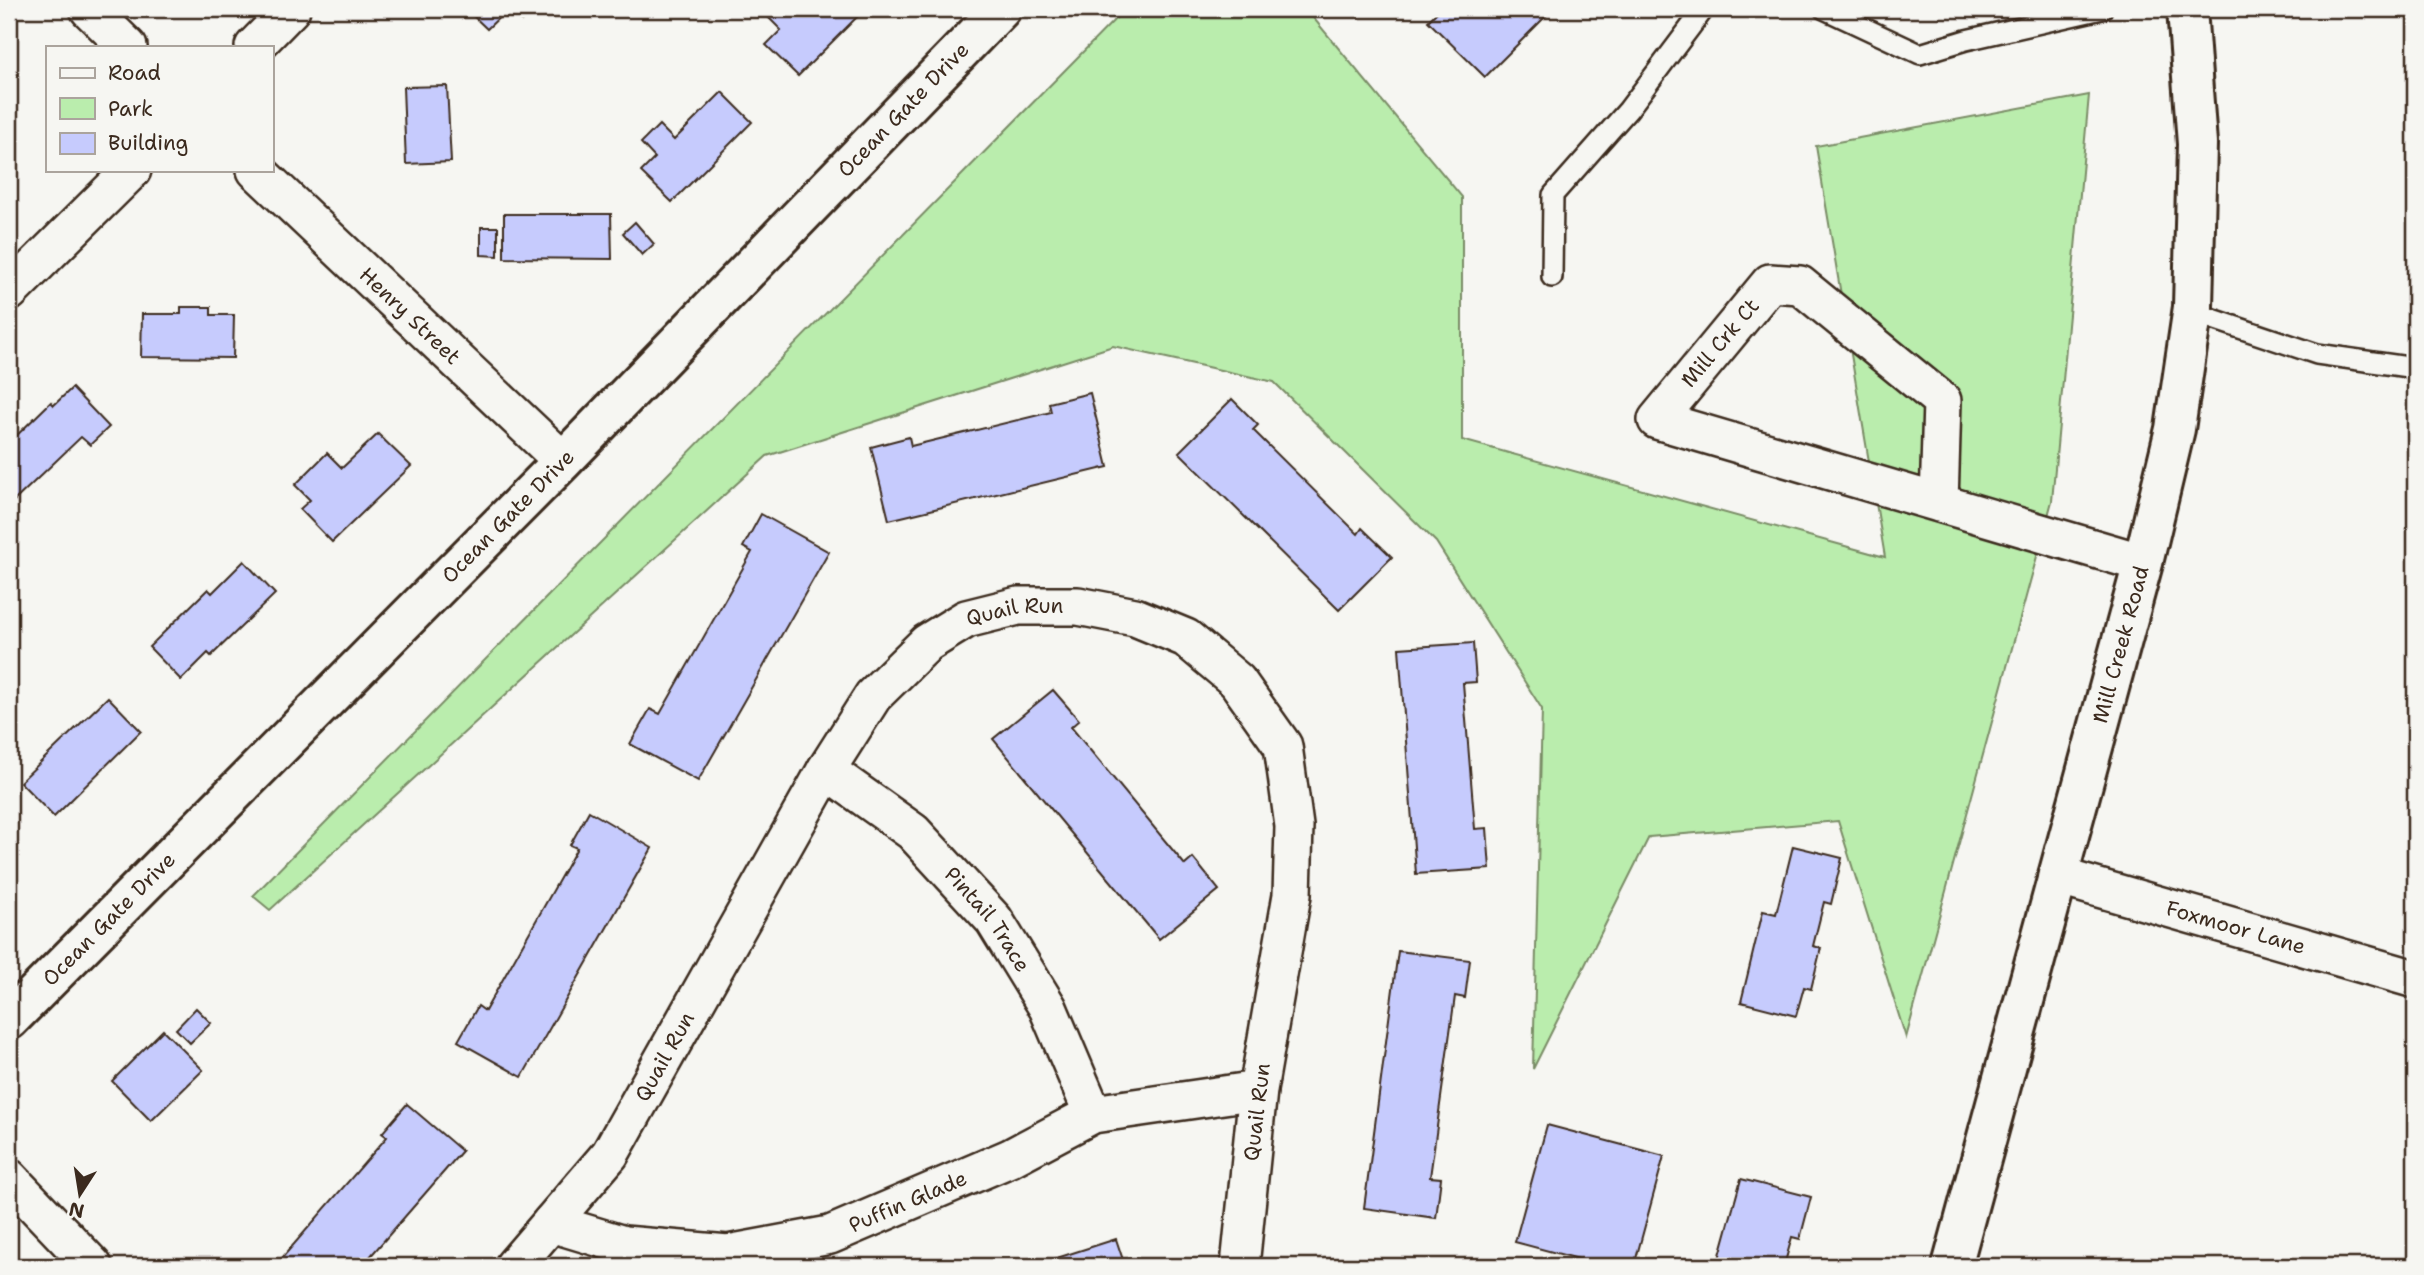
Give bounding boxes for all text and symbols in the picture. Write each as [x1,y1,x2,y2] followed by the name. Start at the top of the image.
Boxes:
[831,36,975,183] street label: Ocean Gate Drive
[46,46,273,172] legend
[108,59,161,87] text: Road
[108,95,153,123] text: Park
[108,129,188,157] text: Building
[353,261,467,371] street label: Henry Street
[1675,293,1765,393] street label: Mill Crk Ct
[436,443,581,589] street label: Ocean Gate Drive
[2086,563,2156,726] street label: Mill Creek Road
[963,592,1064,632] street label: Quail Run
[36,846,182,992] street label: Ocean Gate Drive
[938,861,1037,977] street label: Pintail Trace
[2163,894,2309,961] street label: Foxmoor Lane
[628,1007,701,1107] street label: Quail Run
[1237,1061,1277,1163] street label: Quail Run
[46,1160,116,1230] north arrow
[844,1164,971,1239] street label: Puffin Glade
[67,1196,87,1224] text: N

